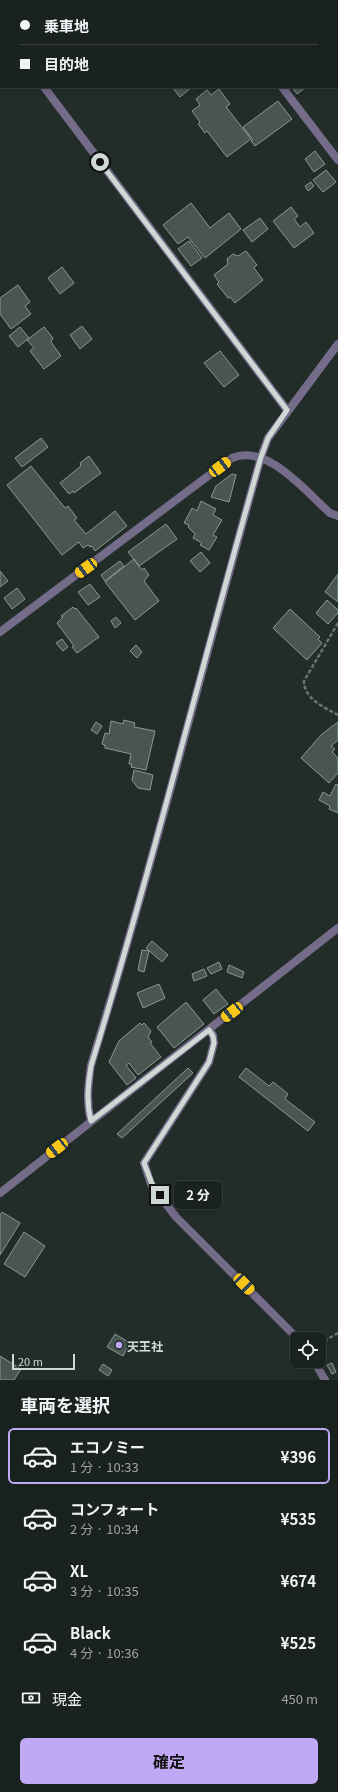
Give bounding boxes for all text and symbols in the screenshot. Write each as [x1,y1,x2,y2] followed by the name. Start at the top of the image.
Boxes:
[44,15,89,36] text: 乗車地
[44,53,89,74] text: 目的地
[91,153,109,171] route start
[207,455,233,479] car
[73,556,99,580] car
[219,1000,245,1024] car
[44,1136,70,1160] car
[174,1181,222,1209] callout: 2 分
[186,1185,210,1204] text: 2 分
[151,1186,169,1204] route end
[231,1271,257,1297] car
[290,1332,326,1368] map controls
[290,1332,326,1368] button: locate
[127,1337,163,1354] place label: 天王社
[114,1340,124,1350] marker: 天王社
[12,1352,75,1371] scale bar
[18,1353,43,1369] text: 20 m
[20,1391,110,1417] text: 車両を選択
[70,1436,145,1457] text: エコノミー
[22,1438,58,1474] icon: car
[281,1446,316,1467] text: ¥396
[70,1457,139,1476] text: 1 分 · 10:33
[70,1498,160,1519] text: コンフォート
[22,1500,58,1536] icon: car
[281,1508,316,1529] text: ¥535
[70,1519,139,1538] text: 2 分 · 10:34
[70,1560,88,1581] text: XL
[22,1562,58,1598] icon: car
[281,1570,316,1591] text: ¥674
[70,1581,139,1600] text: 3 分 · 10:35
[70,1622,111,1643] text: Black
[22,1624,58,1660] icon: car
[281,1632,316,1653] text: ¥525
[70,1643,139,1662] text: 4 分 · 10:36
[20,1687,42,1709] icon: cash
[52,1688,82,1709] text: 現金
[281,1689,318,1708] text: 450 m
[20,1738,318,1784] button: 確定

